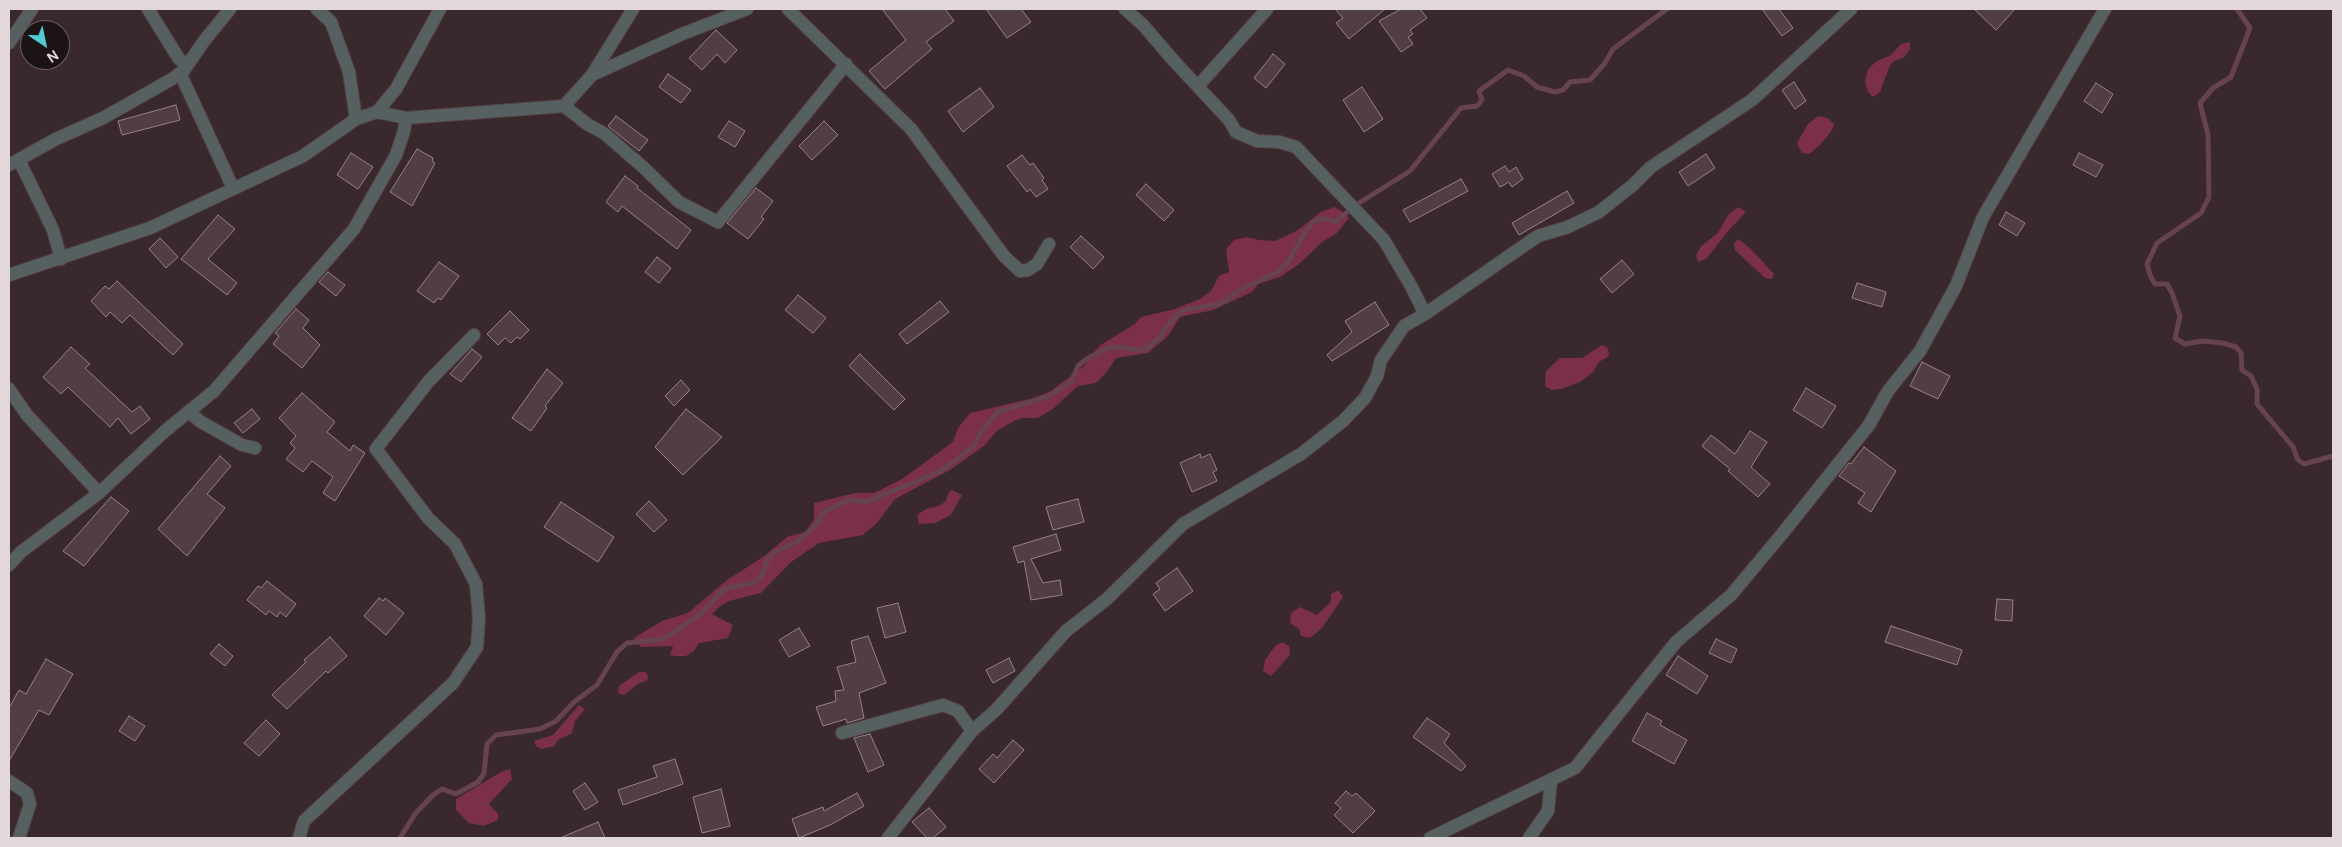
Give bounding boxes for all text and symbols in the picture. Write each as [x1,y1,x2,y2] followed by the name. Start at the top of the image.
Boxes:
[20,20,70,70] north arrow
[44,46,62,67] text: N

